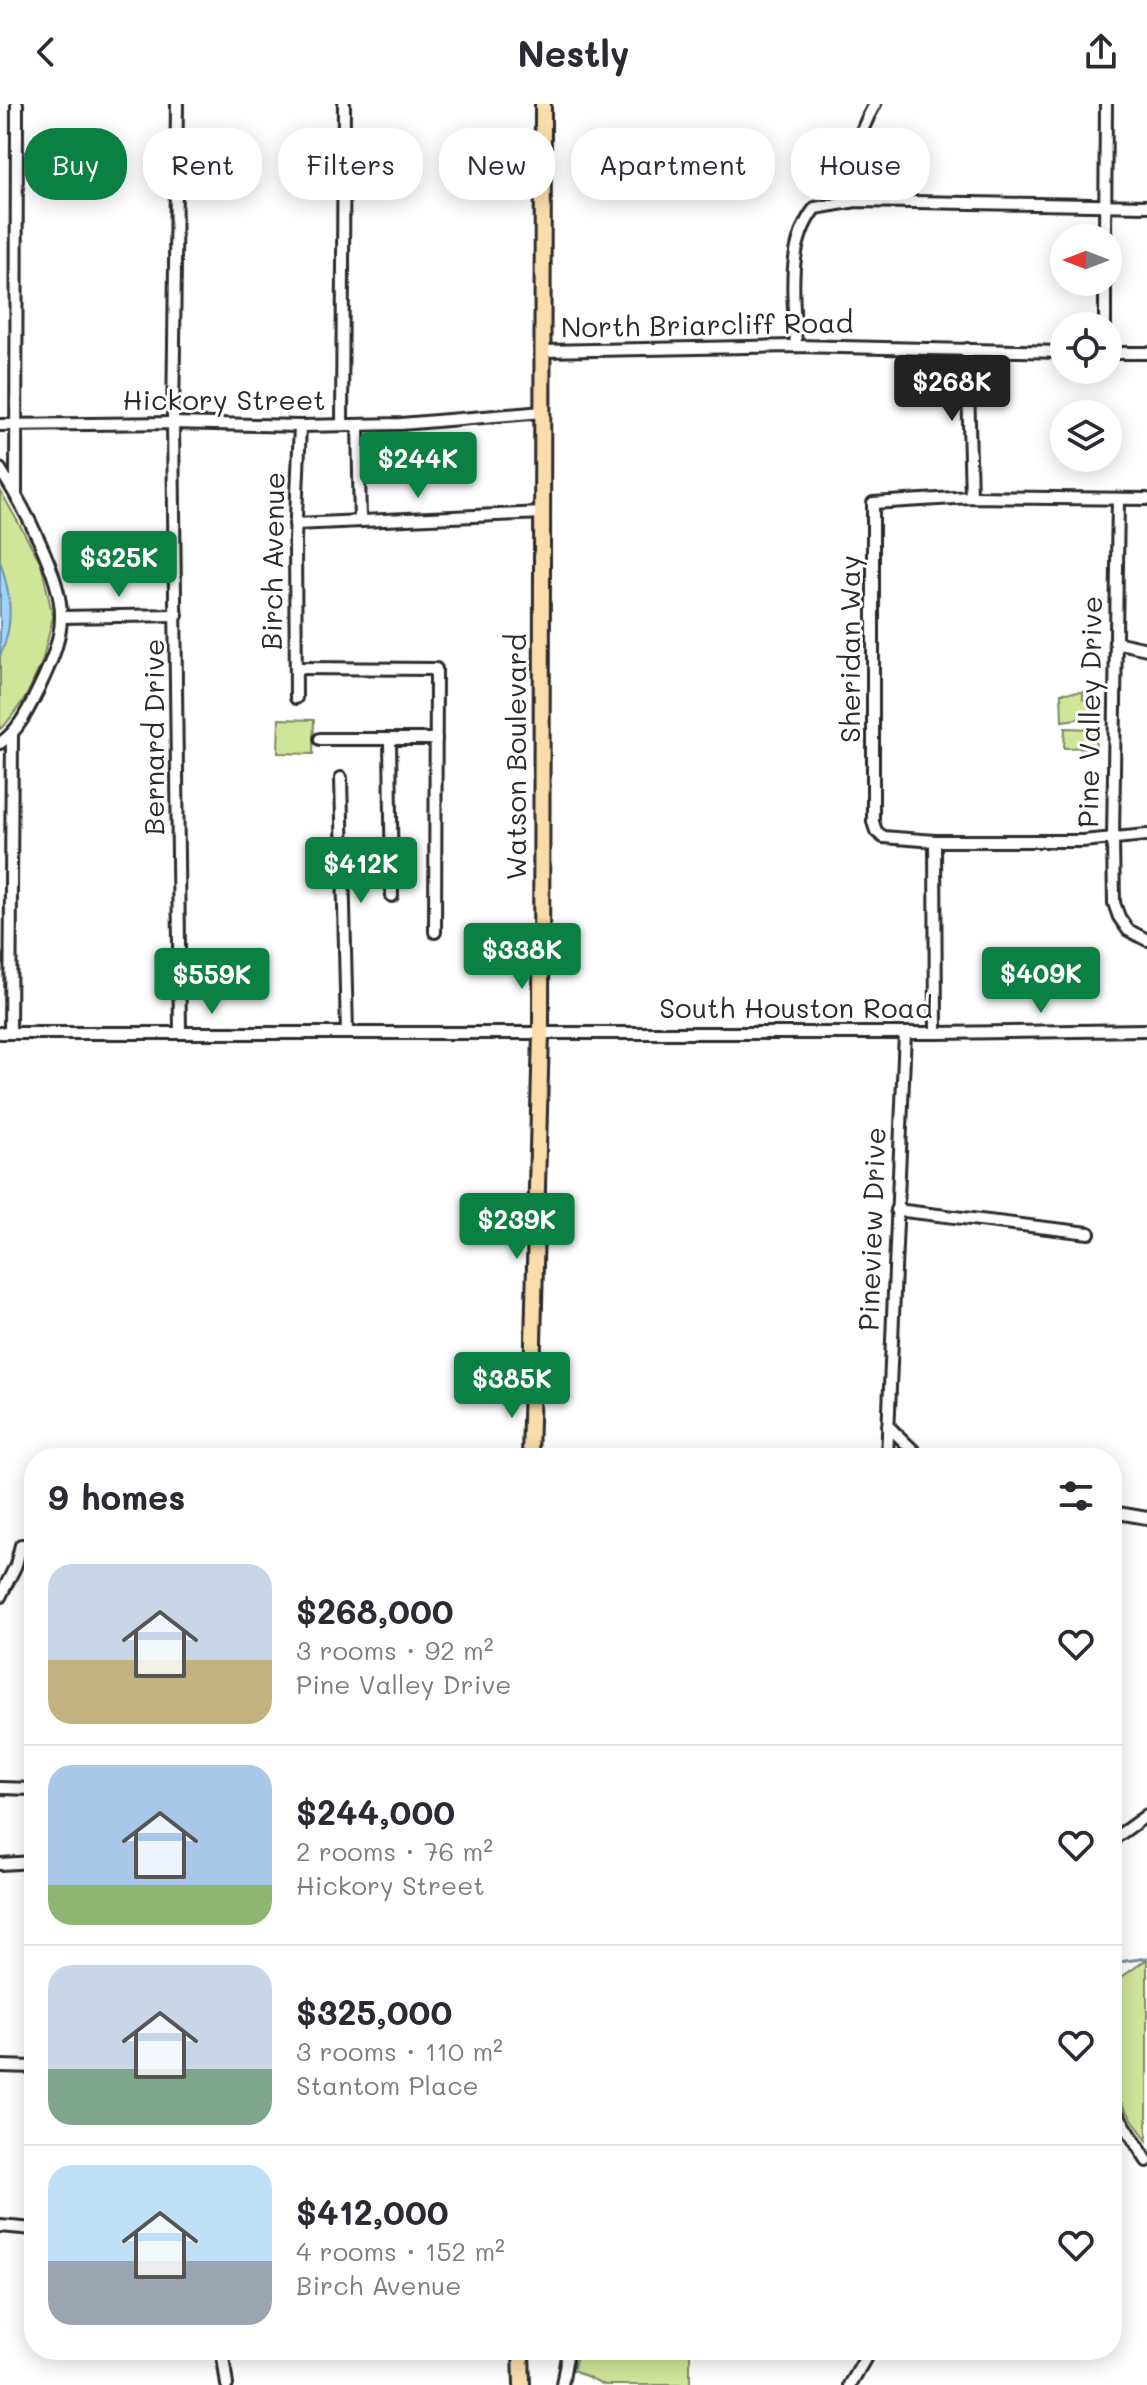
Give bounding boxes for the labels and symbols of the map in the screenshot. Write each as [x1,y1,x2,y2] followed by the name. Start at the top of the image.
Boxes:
[1050,224,1122,296] north arrow
[560,303,854,345] street label: North Briarcliff Road
[896,355,1008,423] pin: $268K
[122,381,326,417] street label: Hickory Street
[362,432,474,500] pin: $244K
[252,472,292,650] street label: Birch Avenue
[63,531,175,599] pin: $325K
[831,555,867,743] street label: Sheridan Way
[1069,596,1109,828] street label: Pine Valley Drive
[497,634,533,880] street label: Watson Boulevard
[135,639,171,835] street label: Bernard Drive
[305,837,417,905] pin: $412K
[466,923,578,991] pin: $338K
[985,947,1097,1015] pin: $409K
[156,948,268,1016] pin: $559K
[659,989,933,1025] street label: South Houston Road
[849,1126,893,1331] street label: Pineview Drive
[461,1193,573,1261] pin: $239K
[456,1352,568,1420] pin: $385K

